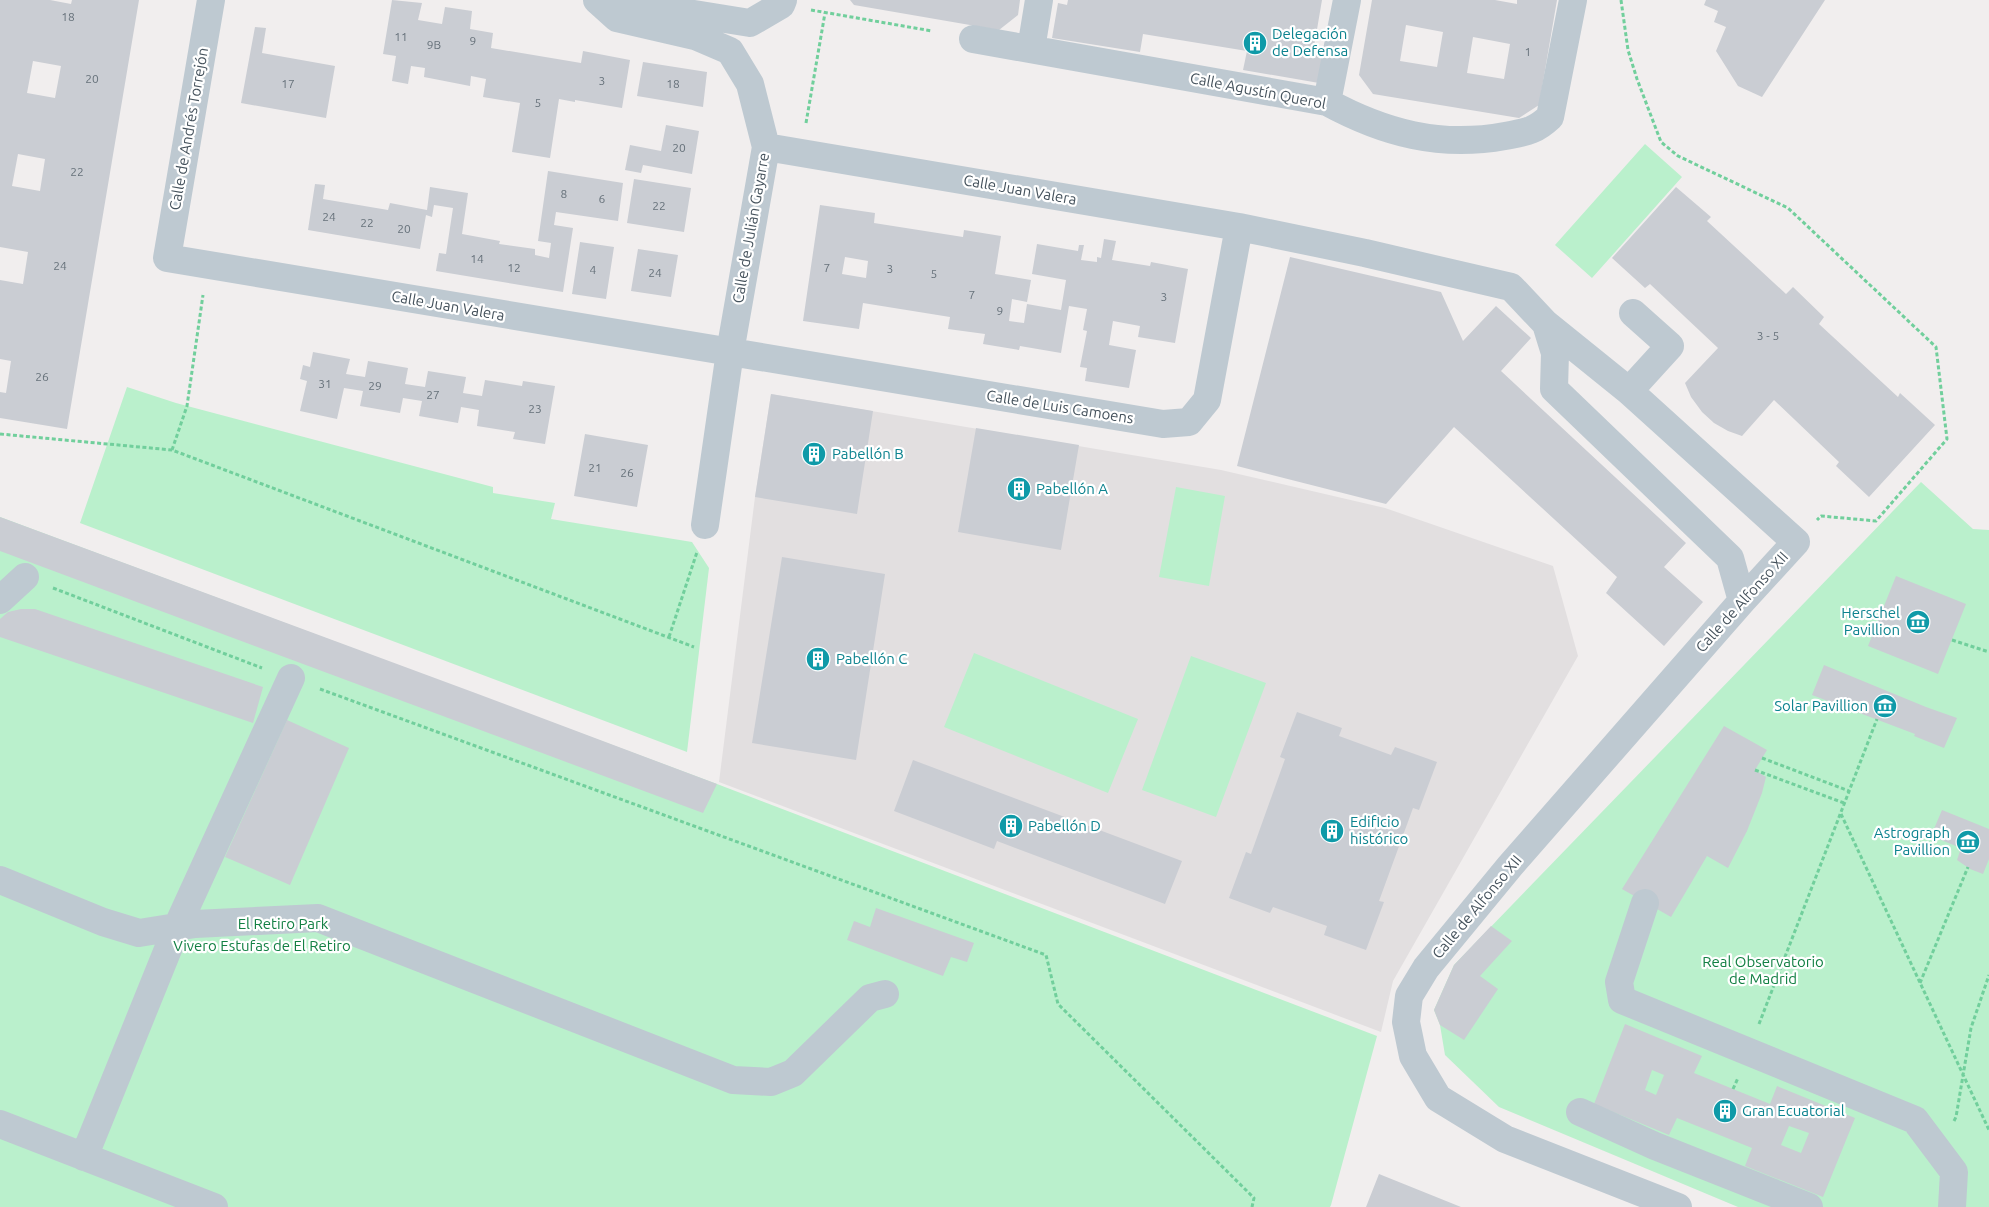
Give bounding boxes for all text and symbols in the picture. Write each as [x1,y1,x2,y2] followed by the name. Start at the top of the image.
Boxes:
[61,10,75,23] house number: 18
[1272,25,1348,59] place label: Delegación de Defensa
[394,30,408,43] house number: 11
[1242,30,1268,56] building icon: Delegación de Defensa
[470,34,476,47] house number: 9
[427,38,441,51] house number: 9B
[1525,45,1531,58] house number: 1
[166,46,211,212] street label: Calle de Andrés Torrejón
[1189,69,1328,112] street label: Calle Agustín Querol
[85,72,99,85] house number: 20
[599,74,605,87] house number: 3
[281,77,295,90] house number: 17
[666,77,680,90] house number: 18
[535,96,541,109] house number: 5
[672,141,686,154] house number: 20
[729,151,772,304] street label: Calle de Julián Gayarre
[70,165,84,178] house number: 22
[962,171,1078,208] street label: Calle Juan Valera
[561,187,568,200] house number: 8
[599,192,606,205] house number: 6
[652,199,666,212] house number: 22
[322,210,336,223] house number: 24
[360,216,374,229] house number: 22
[397,222,411,235] house number: 20
[470,252,484,265] house number: 14
[53,259,67,272] house number: 24
[507,261,521,274] house number: 12
[824,261,830,274] house number: 7
[887,262,893,275] house number: 3
[590,263,597,276] house number: 4
[648,266,662,279] house number: 24
[931,267,937,280] house number: 5
[390,287,506,324] street label: Calle Juan Valera
[969,288,975,301] house number: 7
[1161,290,1167,303] house number: 3
[997,304,1003,317] house number: 9
[1757,329,1779,342] house number: 3 - 5
[35,370,49,383] house number: 26
[318,377,332,390] house number: 31
[368,379,382,392] house number: 29
[985,386,1135,427] street label: Calle de Luis Camoens
[426,388,440,401] house number: 27
[528,402,542,415] house number: 23
[801,441,827,467] building icon: Pabellón B
[832,445,904,462] place label: Pabellón B
[588,461,602,474] house number: 21
[620,466,634,479] house number: 26
[1006,476,1032,502] building icon: Pabellón A
[1036,480,1108,497] place label: Pabellón A
[1692,548,1791,655] street label: Calle de Alfonso XII
[1841,604,1900,638] place label: Herschel Pavillion
[1905,609,1931,635] museum icon: Herschel Pavillion
[805,646,831,672] building icon: Pabellón C
[836,650,907,667] place label: Pabellón C
[1872,693,1898,719] museum icon: Solar Pavillion
[1774,697,1868,714] place label: Solar Pavillion
[998,813,1024,839] building icon: Pabellón D
[1350,813,1408,847] place label: Edificio histórico
[1028,817,1101,834] place label: Pabellón D
[1319,818,1345,844] building icon: Edificio histórico
[1874,824,1950,858] place label: Astrograph Pavillion
[1955,829,1981,855] museum icon: Astrograph Pavillion
[1429,852,1525,962] street label: Calle de Alfonso XII
[238,915,329,932] park label: El Retiro Park
[173,937,351,954] park label: Vivero Estufas de El Retiro
[1702,953,1824,987] park label: Real Observatorio de Madrid
[1712,1098,1738,1124] building icon: Gran Ecuatorial
[1742,1102,1845,1119] place label: Gran Ecuatorial

